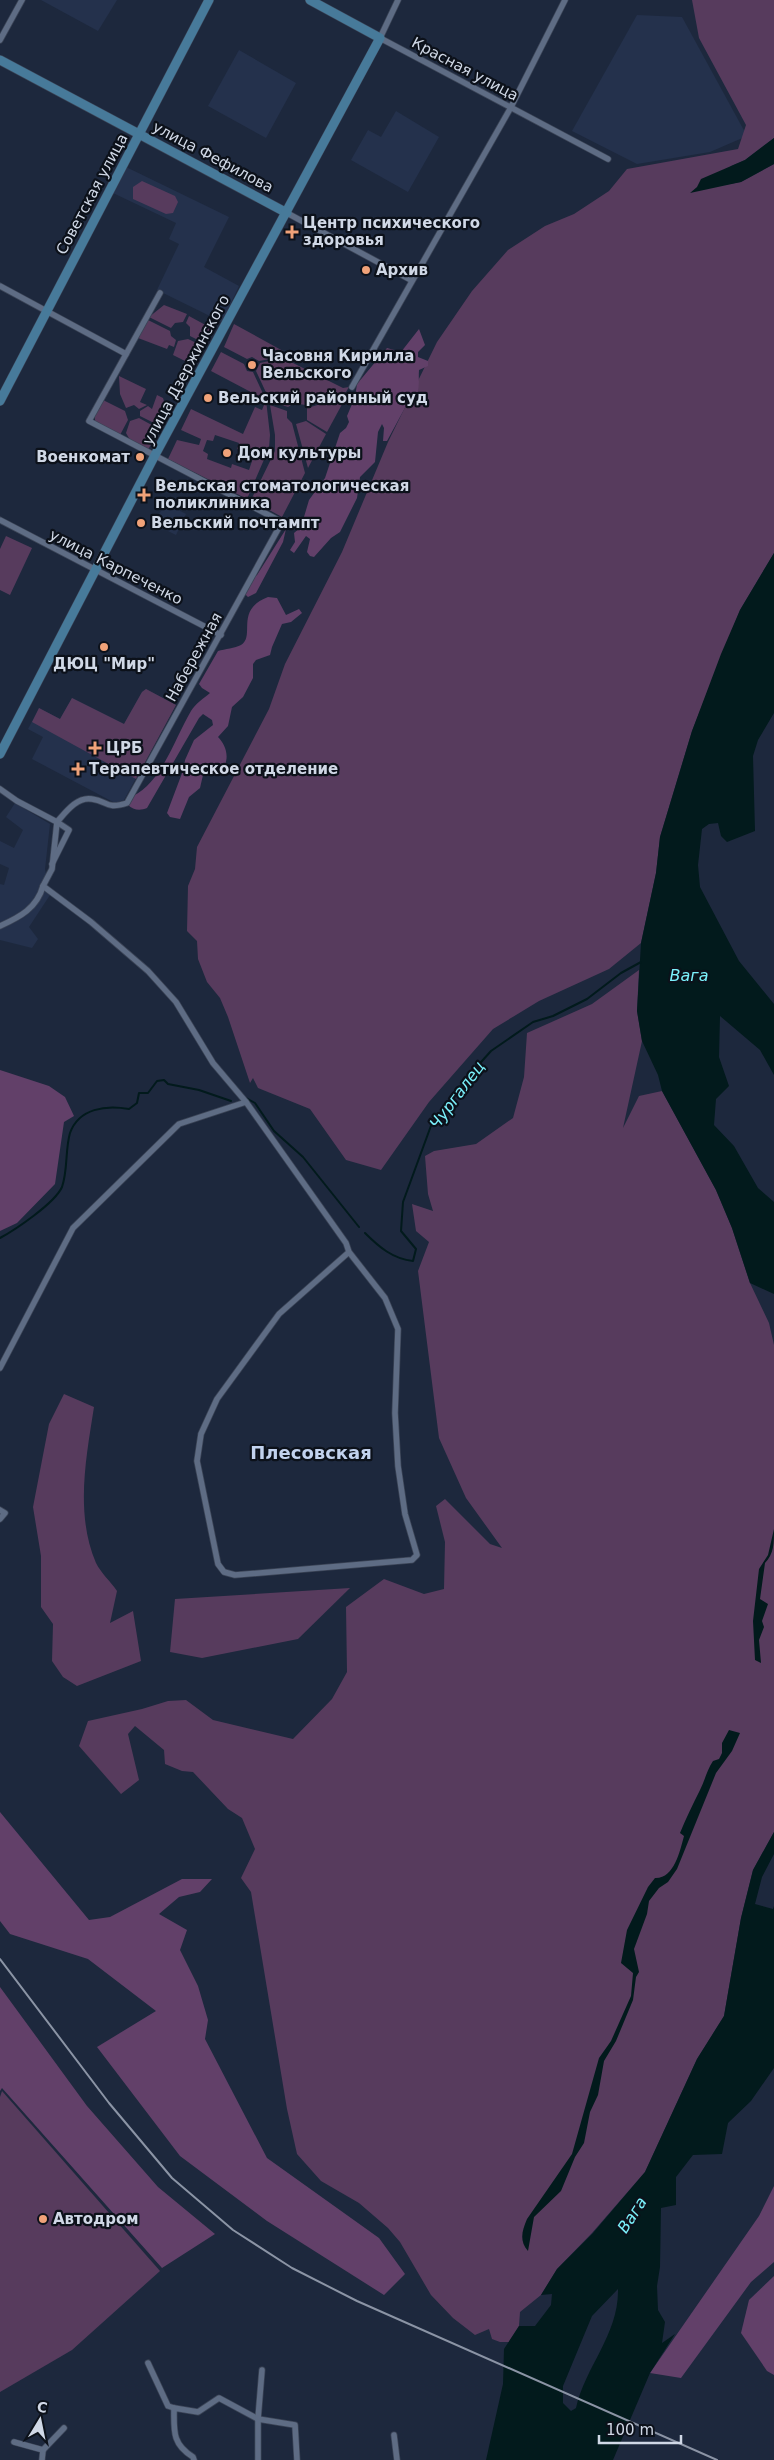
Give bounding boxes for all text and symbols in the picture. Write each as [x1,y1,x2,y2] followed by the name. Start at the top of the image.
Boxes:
[409,33,521,105] street label: Красная улица
[150,118,276,196] street label: улица Фефилова
[53,130,131,258] street label: Советская улица
[303,214,480,249] place label: Центр психического здоровья
[285,225,299,239] marker: Центр психического здоровья
[376,261,428,279] place label: Архив
[360,264,372,276] marker: Архив
[139,292,233,448] street label: улица Дзержинского
[262,347,414,382] place label: Часовня Кирилла Вельского
[246,359,258,371] marker: Часовня Кирилла Вельского
[218,389,428,407] place label: Вельский районный суд
[202,392,214,404] marker: Вельский районный суд
[237,444,361,462] place label: Дом культуры
[221,447,233,459] marker: Дом культуры
[36,448,130,466] place label: Военкомат
[134,451,146,463] marker: Военкомат
[155,477,409,512] place label: Вельская стоматологическая поликлиника
[137,488,151,502] marker: Вельская стоматологическая поликлиника
[151,514,320,532] place label: Вельский почтампт
[135,517,147,529] marker: Вельский почтампт
[46,526,186,608] street label: улица Карпеченко
[162,609,226,705] street label: Набережная
[98,641,110,653] marker: ДЮЦ "Мир"
[53,655,155,673] place label: ДЮЦ "Мир"
[106,739,142,757] place label: ЦРБ
[88,741,102,755] marker: ЦРБ
[89,760,338,778] place label: Терапевтическое отделение
[71,762,85,776] marker: Терапевтическое отделение
[670,966,709,985] water label: Вага
[425,1057,489,1133] water label: Чургалец
[250,1442,372,1463] district label: Плесовская
[613,2193,651,2237] water label: Вага
[53,2210,139,2228] place label: Автодром
[37,2213,49,2225] marker: Автодром
[15,2395,65,2445] north arrow
[36,2398,49,2416] text: С
[599,2412,682,2444] scale bar
[606,2421,654,2439] text: 100 m

